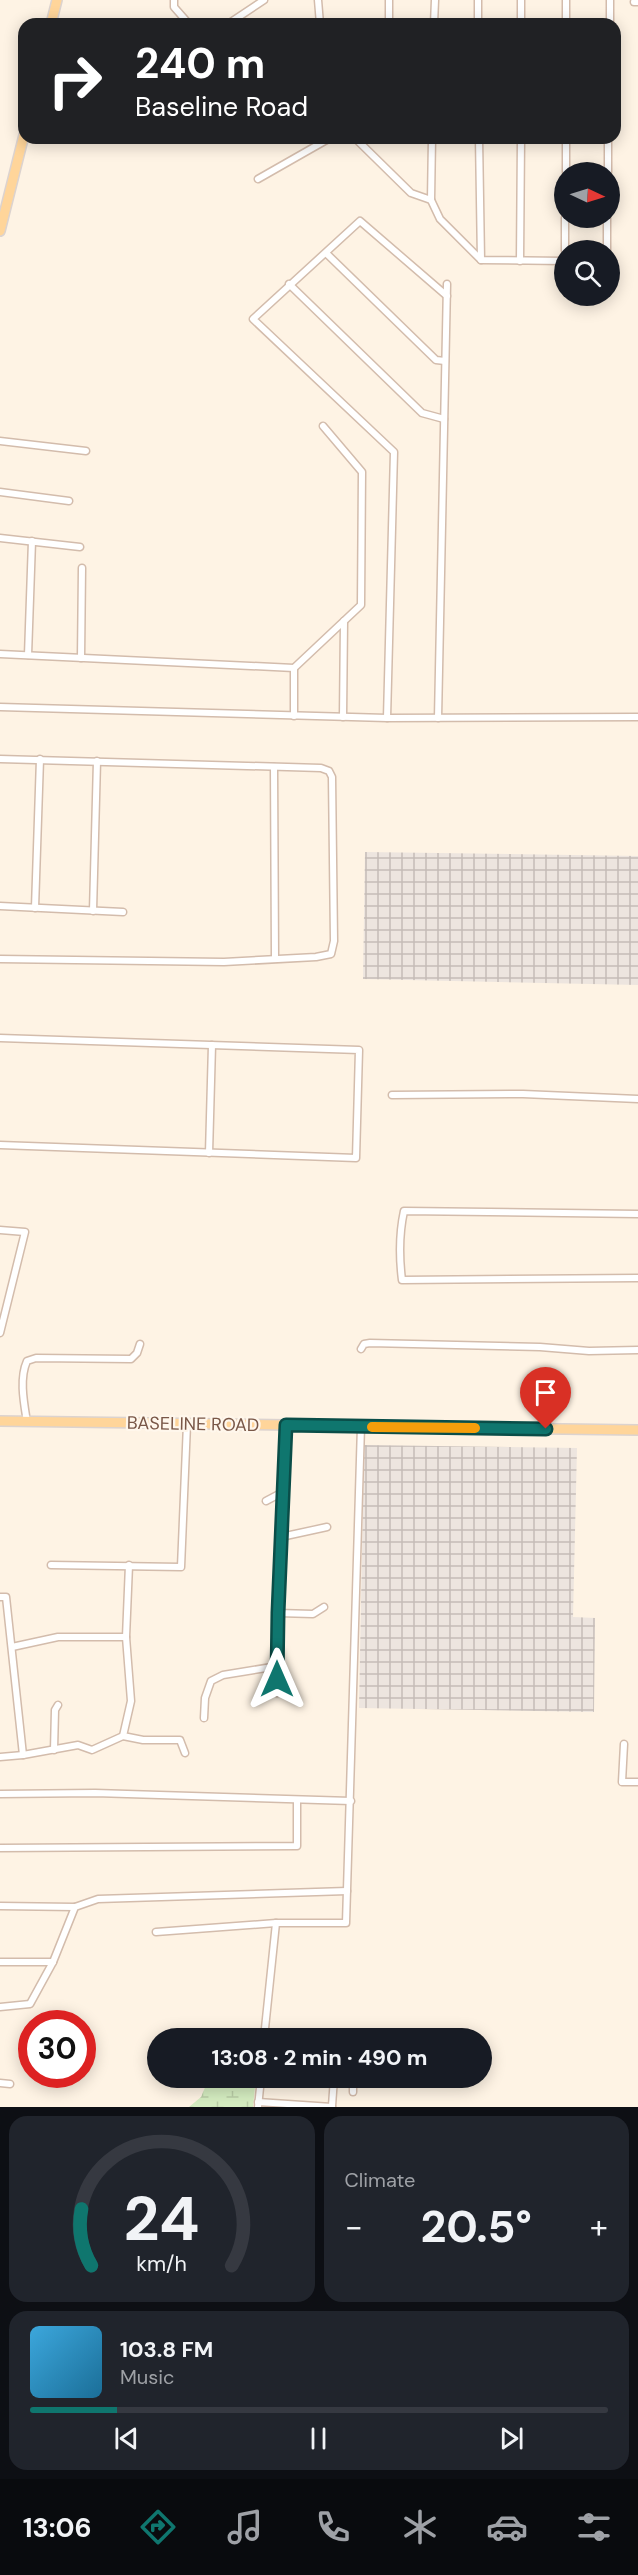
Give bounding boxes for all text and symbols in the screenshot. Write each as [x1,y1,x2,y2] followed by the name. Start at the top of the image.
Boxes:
[135,36,265,91] text: 240 m
[36,42,114,120] icon: right
[135,89,308,124] text: Baseline Road
[554,162,620,228] north arrow
[554,162,620,306] map controls
[554,240,620,306] button: search
[520,1367,571,1429] pin
[529,1376,562,1409] icon: arrive
[127,1411,259,1437] street label: BASELINE ROAD
[245,1647,309,1711] position arrow
[18,2010,96,2088] speed limit sign: 30
[212,2043,427,2072] text: 13:08 · 2 min · 490 m
[345,2167,415,2193] text: Climate
[124,2178,200,2259] text: 24
[421,2197,532,2256] text: 20.5°
[345,2205,363,2248] text: −
[590,2205,608,2248] text: +
[136,2250,187,2278] text: km/h
[120,2335,213,2364] text: 103.8 FM
[120,2364,175,2390] text: Music
[110,2422,143,2455] icon: previous
[302,2422,335,2455] icon: pause
[495,2422,528,2455] icon: next
[137,2506,179,2548] icon: directions
[224,2506,266,2548] icon: music
[312,2506,354,2548] icon: phone
[399,2506,441,2548] icon: climate
[486,2506,528,2548] icon: car
[573,2506,615,2548] icon: filters
[23,2510,92,2545] text: 13:06

